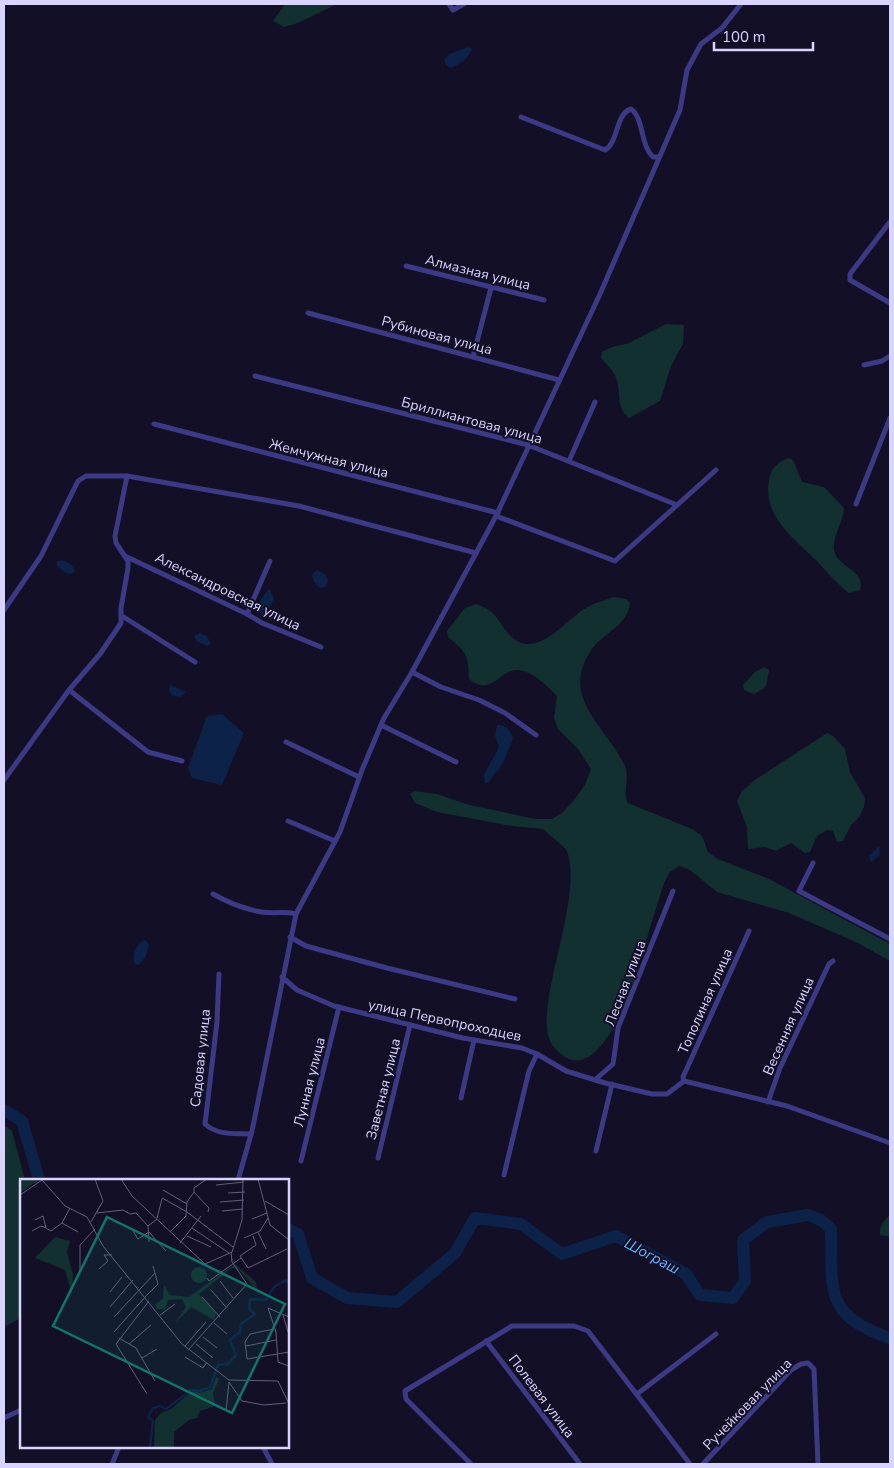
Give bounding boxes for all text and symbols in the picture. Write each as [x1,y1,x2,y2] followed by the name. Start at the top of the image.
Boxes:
[714,20,813,52] scale bar
[722,27,766,47] text: 100 m
[423,250,533,295] street label: Алмазная улица
[379,312,494,359] street label: Рубиновая улица
[399,393,544,448] street label: Бриллиантовая улица
[267,434,391,482] street label: Жемчужная улица
[152,548,304,635] street label: Александровская улица
[600,938,651,1029] street label: Лесная улица
[674,946,737,1057] street label: Тополиная улица
[758,974,819,1078] street label: Весенняя улица
[367,995,524,1046] street label: улица Первопроходцев
[186,1008,215,1108] street label: Садовая улица
[289,1035,330,1129] street label: Лунная улица
[362,1036,405,1142] street label: Заветная улица
[20,1179,289,1448] inset map
[621,1233,683,1279] water label: Шограш
[504,1351,579,1442] street label: Полевая улица
[699,1354,796,1454] street label: Ручейковая улица

